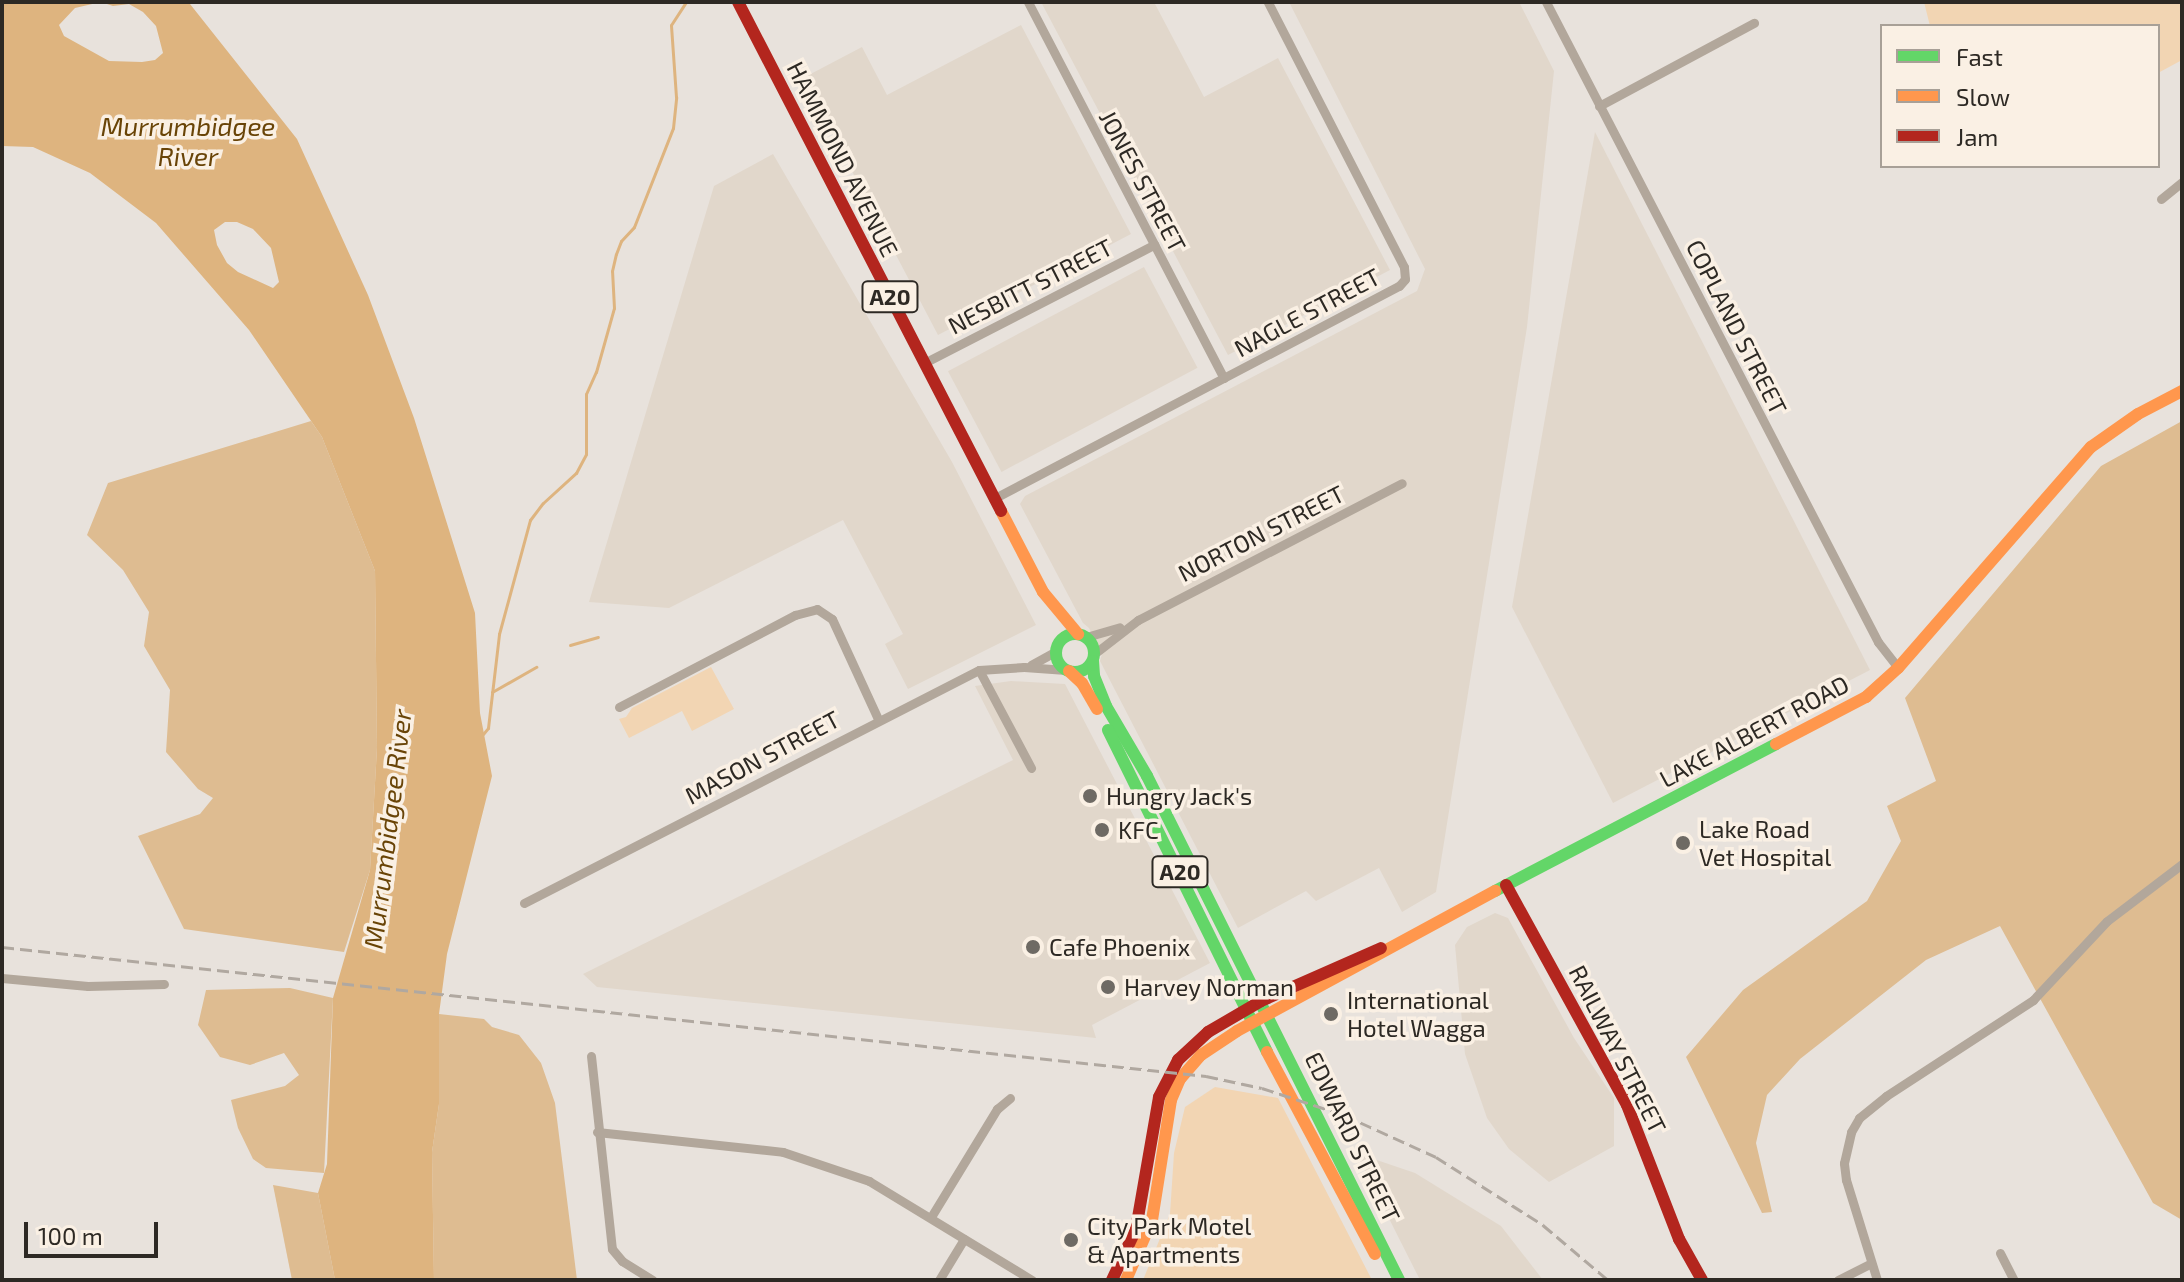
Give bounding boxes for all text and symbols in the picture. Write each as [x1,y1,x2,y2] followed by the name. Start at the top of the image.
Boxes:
[1880,24,2160,168] legend
[1956,42,2003,71] text: Fast
[781,56,905,262] street label: HAMMOND AVENUE
[1956,82,2010,111] text: Slow
[1094,105,1192,257] street label: JONES STREET
[101,110,275,172] water label: Murrumbidgee River
[1956,122,1998,151] text: Jam
[943,232,1117,340] street label: NESBITT STREET
[1681,235,1793,419] street label: COPLAND STREET
[1229,261,1385,363] street label: NAGLE STREET
[860,279,920,315] road number: A20
[1173,479,1349,587] street label: NORTON STREET
[1654,669,1854,793] street label: LAKE ALBERT ROAD
[680,704,844,810] street label: MASON STREET
[357,707,417,951] water label: Murrumbidgee River
[1106,782,1253,810] place label: Hungry Jack's
[1081,787,1099,805] marker: Hungry Jack's
[1699,815,1831,871] place label: Lake Road Vet Hospital
[1118,816,1159,844] place label: KFC
[1093,821,1111,839] marker: KFC
[1674,834,1692,852] marker: Lake Road Vet Hospital
[1150,854,1210,890] road number: A20
[1049,933,1190,961] place label: Cafe Phoenix
[1024,938,1042,956] marker: Cafe Phoenix
[1563,960,1673,1138] street label: RAILWAY STREET
[1124,973,1295,1001] place label: Harvey Norman
[1099,978,1117,996] marker: Harvey Norman
[1347,986,1489,1042] place label: International Hotel Wagga
[1322,1005,1340,1023] marker: International Hotel Wagga
[1299,1047,1407,1227] street label: EDWARD STREET
[28,1206,162,1256] scale bar
[1087,1212,1252,1268] place label: City Park Motel & Apartments
[38,1221,103,1250] text: 100 m
[1062,1231,1080,1249] marker: City Park Motel & Apartments

